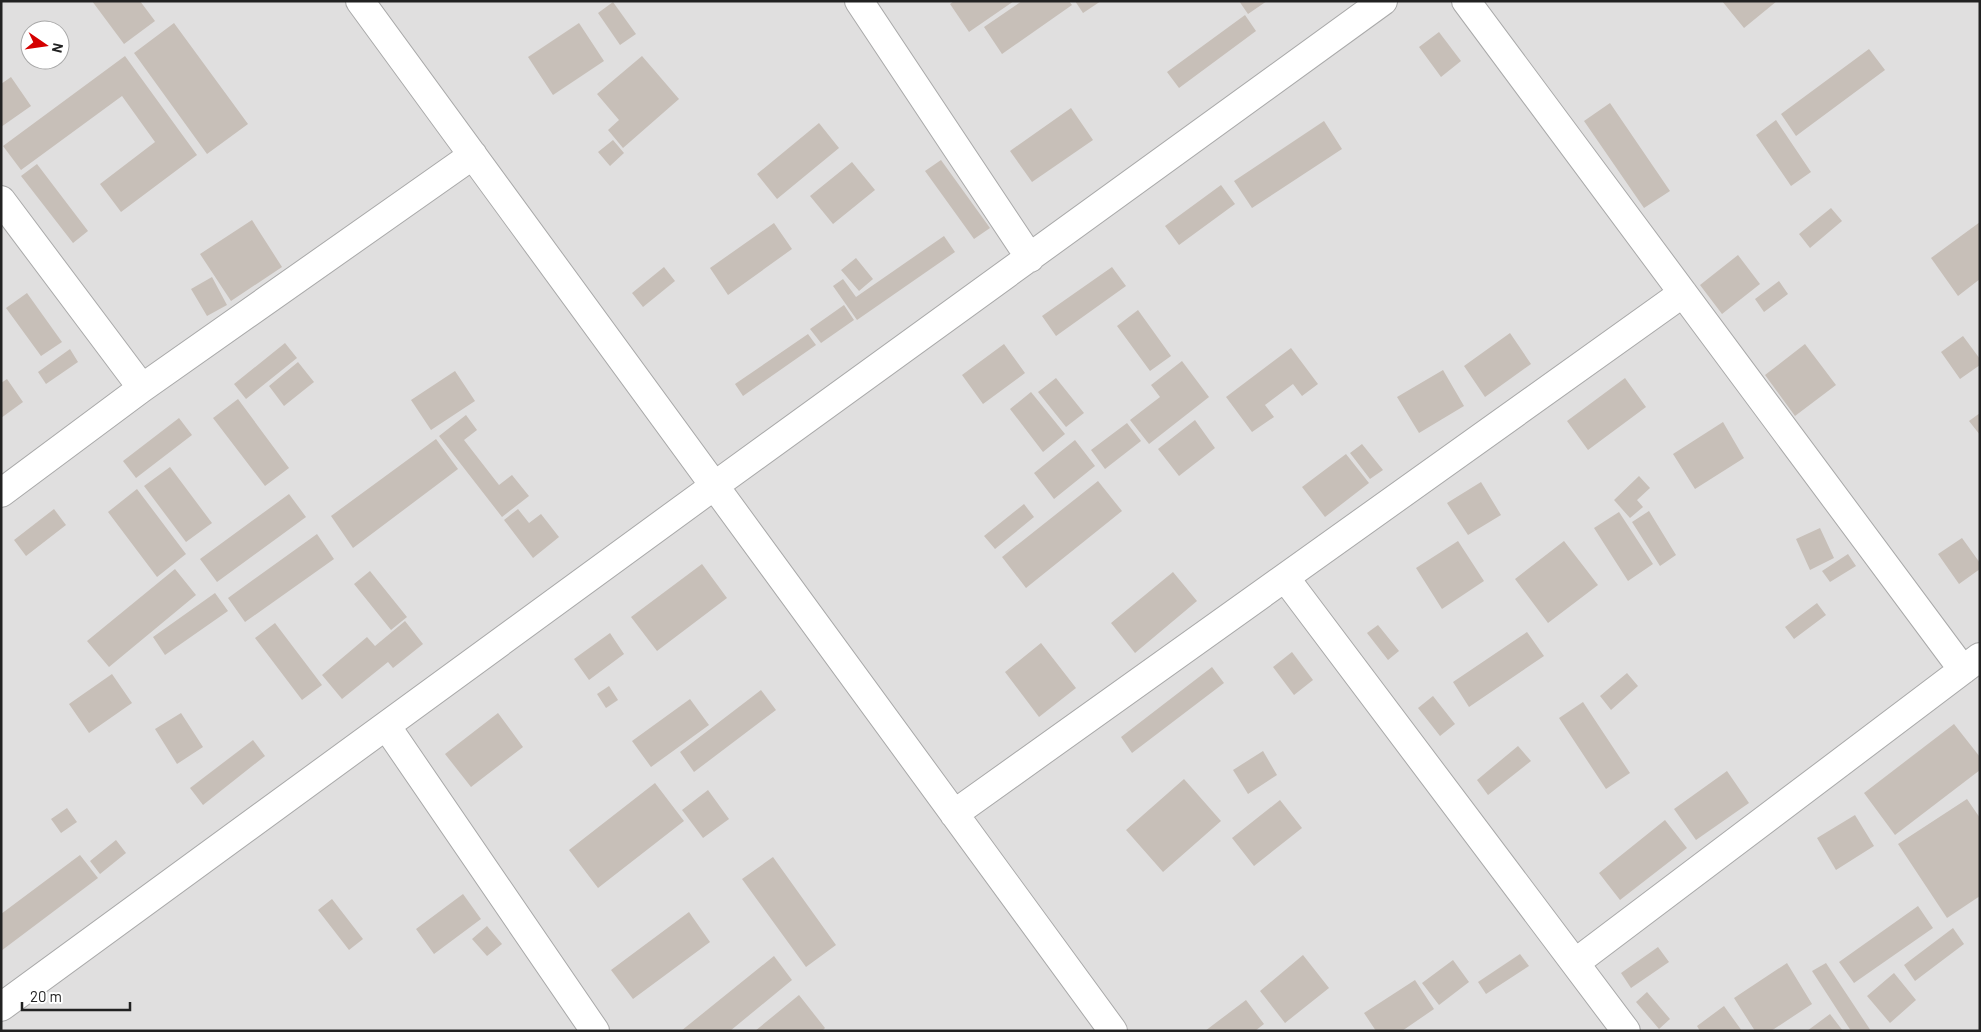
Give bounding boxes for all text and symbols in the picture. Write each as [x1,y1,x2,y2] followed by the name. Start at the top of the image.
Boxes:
[20,20,70,70] north arrow
[49,42,67,54] text: N
[22,980,130,1012] scale bar
[30,987,62,1005] text: 20 m

